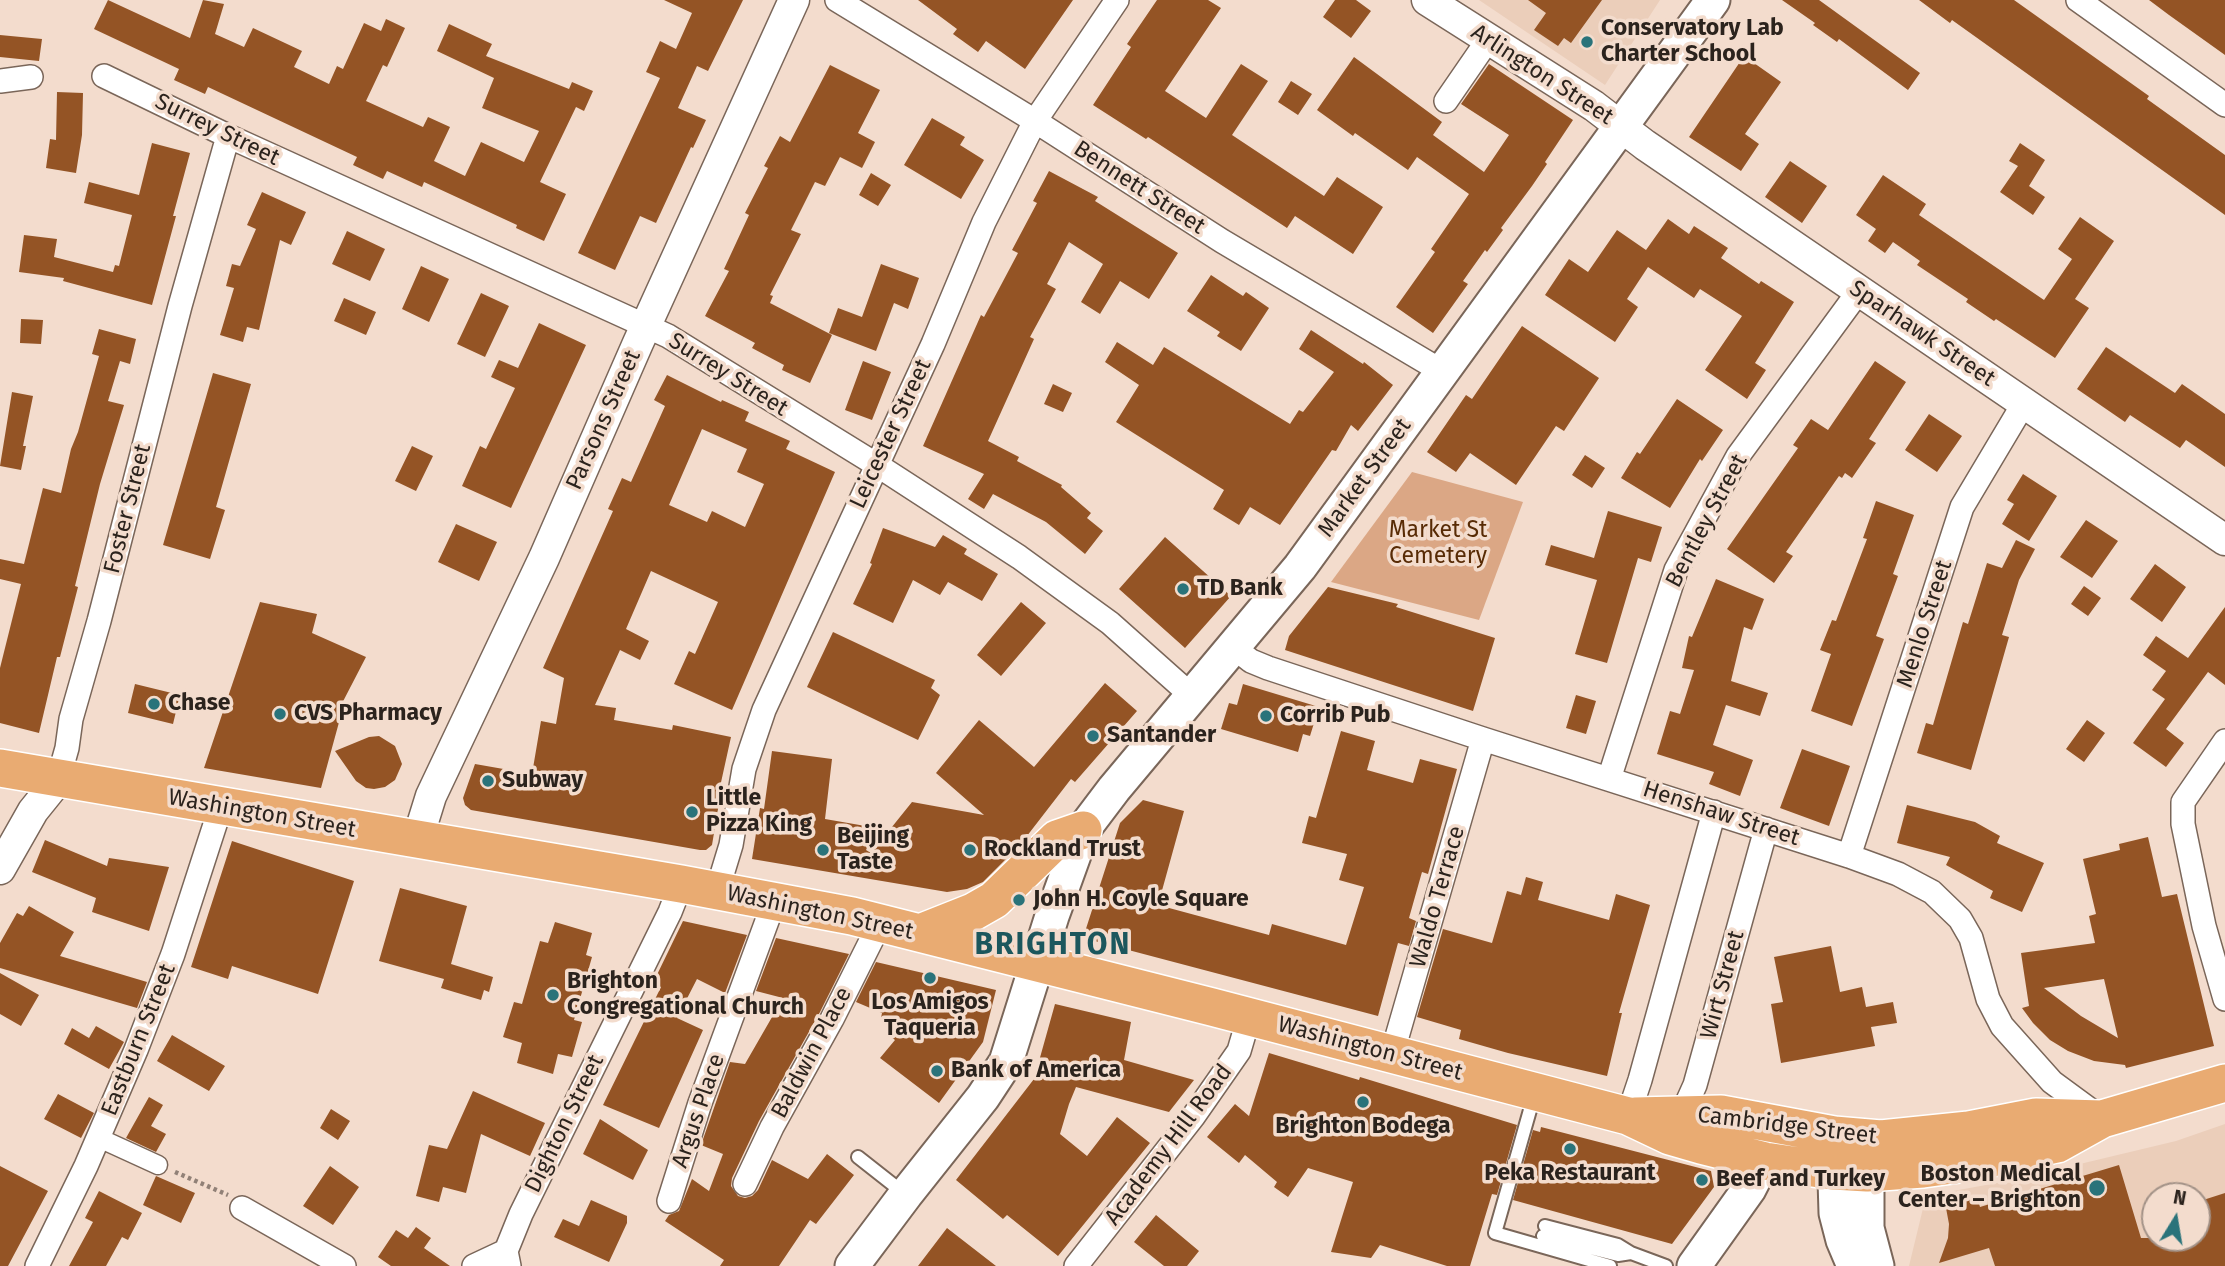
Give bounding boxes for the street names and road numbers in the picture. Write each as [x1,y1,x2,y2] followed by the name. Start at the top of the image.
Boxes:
[1466,19,1618,131] street label: Arlington Street
[150,88,284,172] street label: Surrey Street
[1068,135,1210,241] street label: Bennett Street
[1844,275,2000,393] street label: Sparhawk Street
[663,327,793,423] street label: Surrey Street
[561,346,647,494] street label: Parsons Street
[844,355,938,513] street label: Leicester Street
[1313,413,1417,543] street label: Market Street
[99,441,157,577] street label: Foster Street
[1660,450,1754,592] street label: Bentley Street
[1891,557,1959,691] street label: Menlo Street
[1639,776,1803,852] street label: Henshaw Street
[166,784,358,844] street label: Washington Street
[1405,823,1471,971] street label: Waldo Terrace
[724,880,916,946] street label: Washington Street
[1695,928,1751,1042] street label: Wirt Street
[96,960,182,1120] street label: Eastburn Street
[766,983,858,1123] street label: Baldwin Place
[1275,1011,1465,1087] street label: Washington Street
[520,1050,610,1198] street label: Dighton Street
[667,1050,731,1172] street label: Argus Place
[1099,1059,1239,1231] street label: Academy Hill Road
[1696,1101,1878,1151] street label: Cambridge Street

